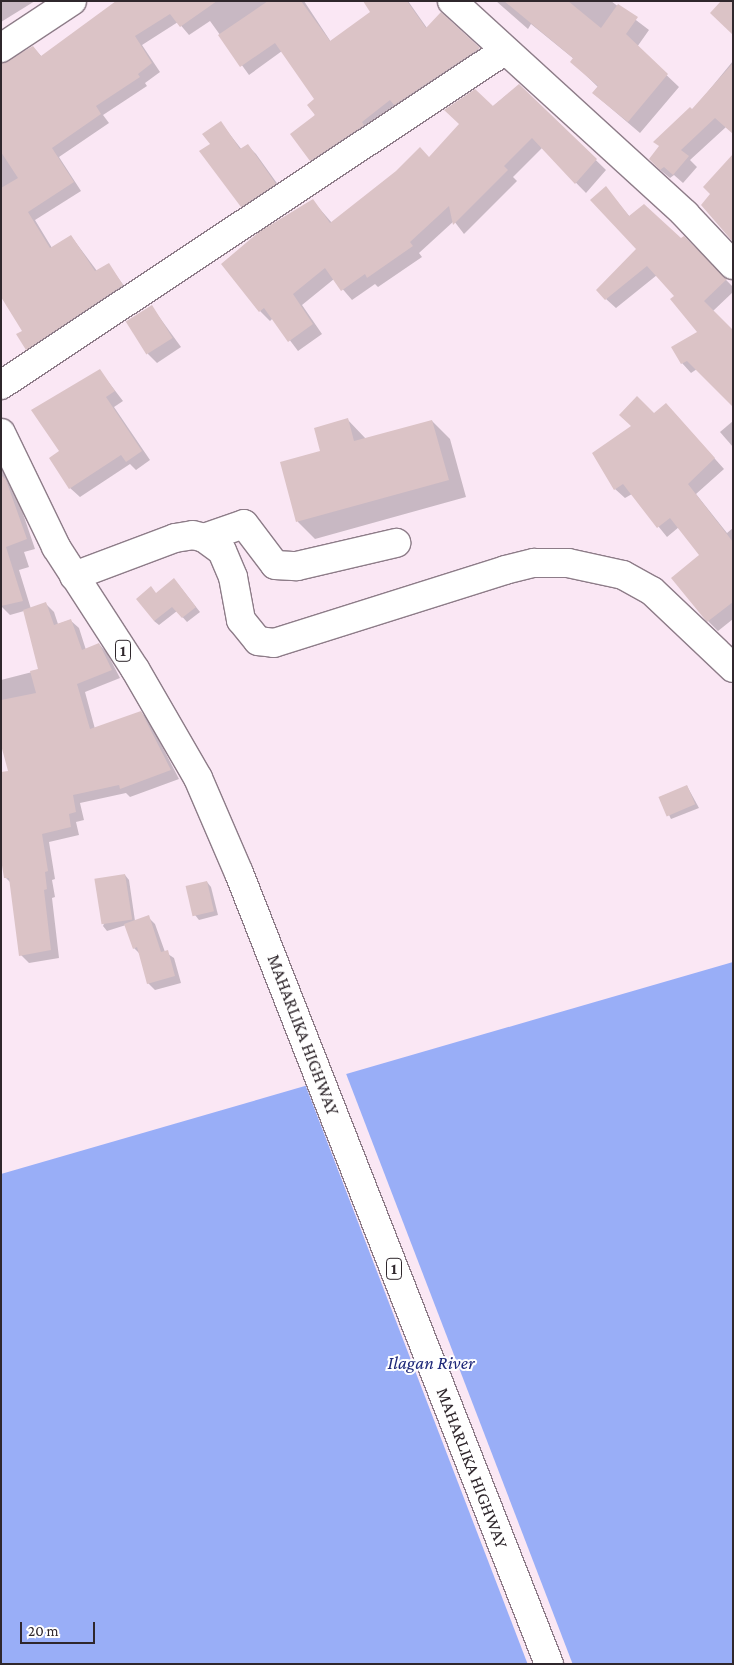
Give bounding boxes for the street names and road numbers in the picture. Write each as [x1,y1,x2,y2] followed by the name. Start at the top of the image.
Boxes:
[114,637,132,664] road number: 1
[262,952,344,1118] street label: MAHARLIKA HIGHWAY
[385,1256,403,1282] road number: 1
[431,1385,513,1551] street label: MAHARLIKA HIGHWAY

